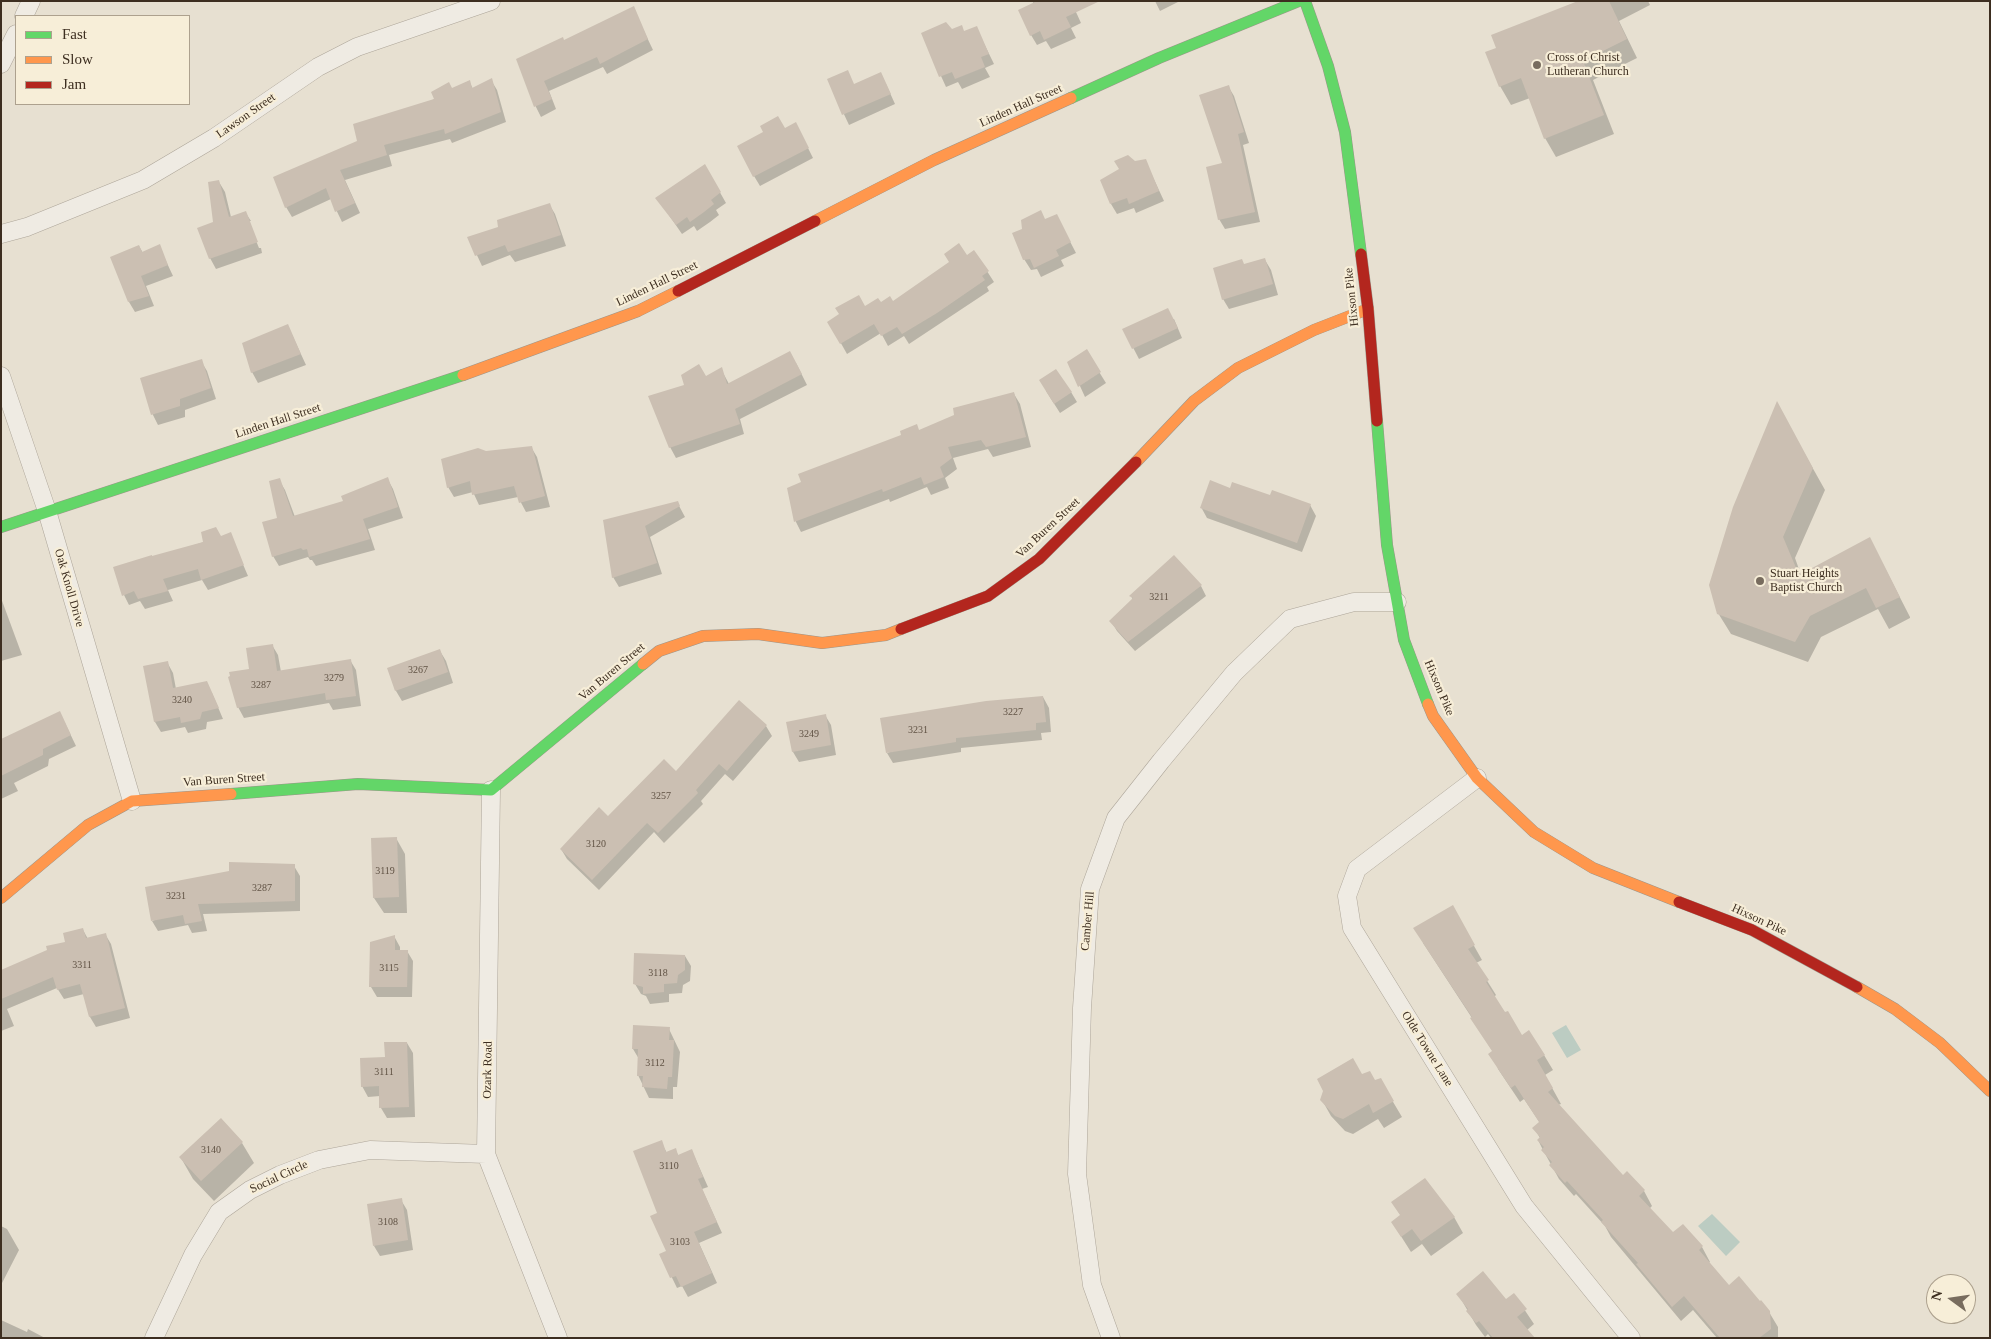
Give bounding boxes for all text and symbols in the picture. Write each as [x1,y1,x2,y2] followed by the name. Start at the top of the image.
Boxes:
[15,15,190,105] legend
[62,26,87,42] text: Fast
[62,51,93,67] text: Slow
[1547,51,1629,79] place label: Cross of Christ Lutheran Church
[1531,59,1543,71] marker: Cross of Christ Lutheran Church
[62,76,86,92] text: Jam
[978,81,1064,131] street label: Linden Hall Street
[214,90,278,142] street label: Lawson Street
[614,258,700,310] street label: Linden Hall Street
[1342,267,1362,327] street label: Hixson Pike
[234,400,322,442] street label: Linden Hall Street
[1013,495,1083,561] street label: Van Buren Street
[51,547,87,629] street label: Oak Knoll Drive
[1770,567,1842,595] place label: Stuart Heights Baptist Church
[1754,575,1766,587] marker: Stuart Heights Baptist Church
[1149,591,1169,603] house number: 3211
[576,640,648,704] street label: Van Buren Street
[1421,658,1457,718] street label: Hixson Pike
[408,664,428,676] house number: 3267
[324,672,344,684] house number: 3279
[251,679,271,691] house number: 3287
[172,694,192,706] house number: 3240
[1003,706,1023,718] house number: 3227
[908,724,928,736] house number: 3231
[799,728,819,740] house number: 3249
[183,770,265,790] street label: Van Buren Street
[651,790,671,802] house number: 3257
[586,838,606,850] house number: 3120
[375,865,395,877] house number: 3119
[252,882,272,894] house number: 3287
[166,890,186,902] house number: 3231
[1078,891,1098,951] street label: Camber Hill
[1729,901,1789,939] street label: Hixson Pike
[72,959,92,971] house number: 3311
[379,962,399,974] house number: 3115
[648,967,668,979] house number: 3118
[1398,1009,1456,1089] street label: Olde Towne Lane
[480,1041,496,1099] street label: Ozark Road
[645,1057,665,1069] house number: 3112
[374,1066,394,1078] house number: 3111
[201,1144,221,1156] house number: 3140
[248,1157,310,1197] street label: Social Circle
[659,1160,679,1172] house number: 3110
[378,1216,398,1228] house number: 3108
[670,1236,690,1248] house number: 3103
[1926,1274,1976,1324] north arrow
[1928,1289,1945,1302] text: N

